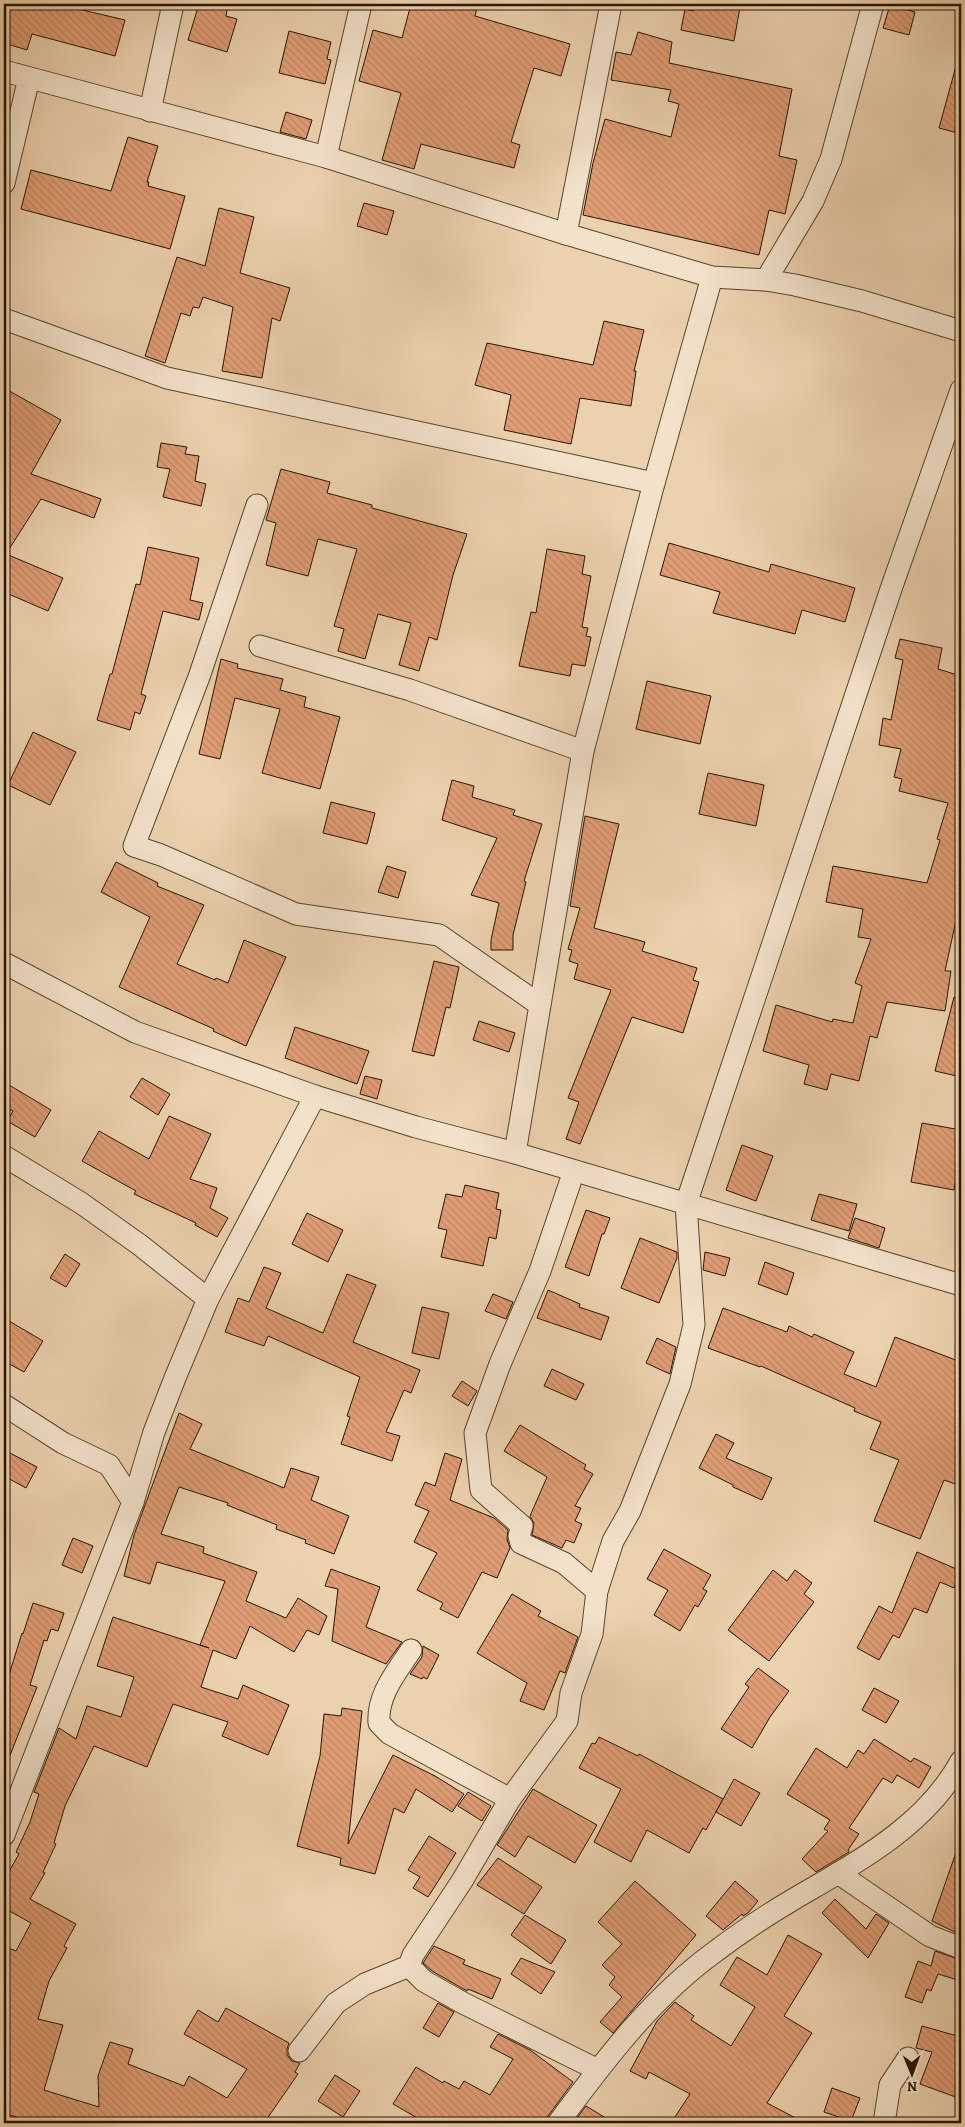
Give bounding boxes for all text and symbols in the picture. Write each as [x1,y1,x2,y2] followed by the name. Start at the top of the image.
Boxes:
[888,2050,938,2100] north arrow
[907,2077,917,2096] text: N

